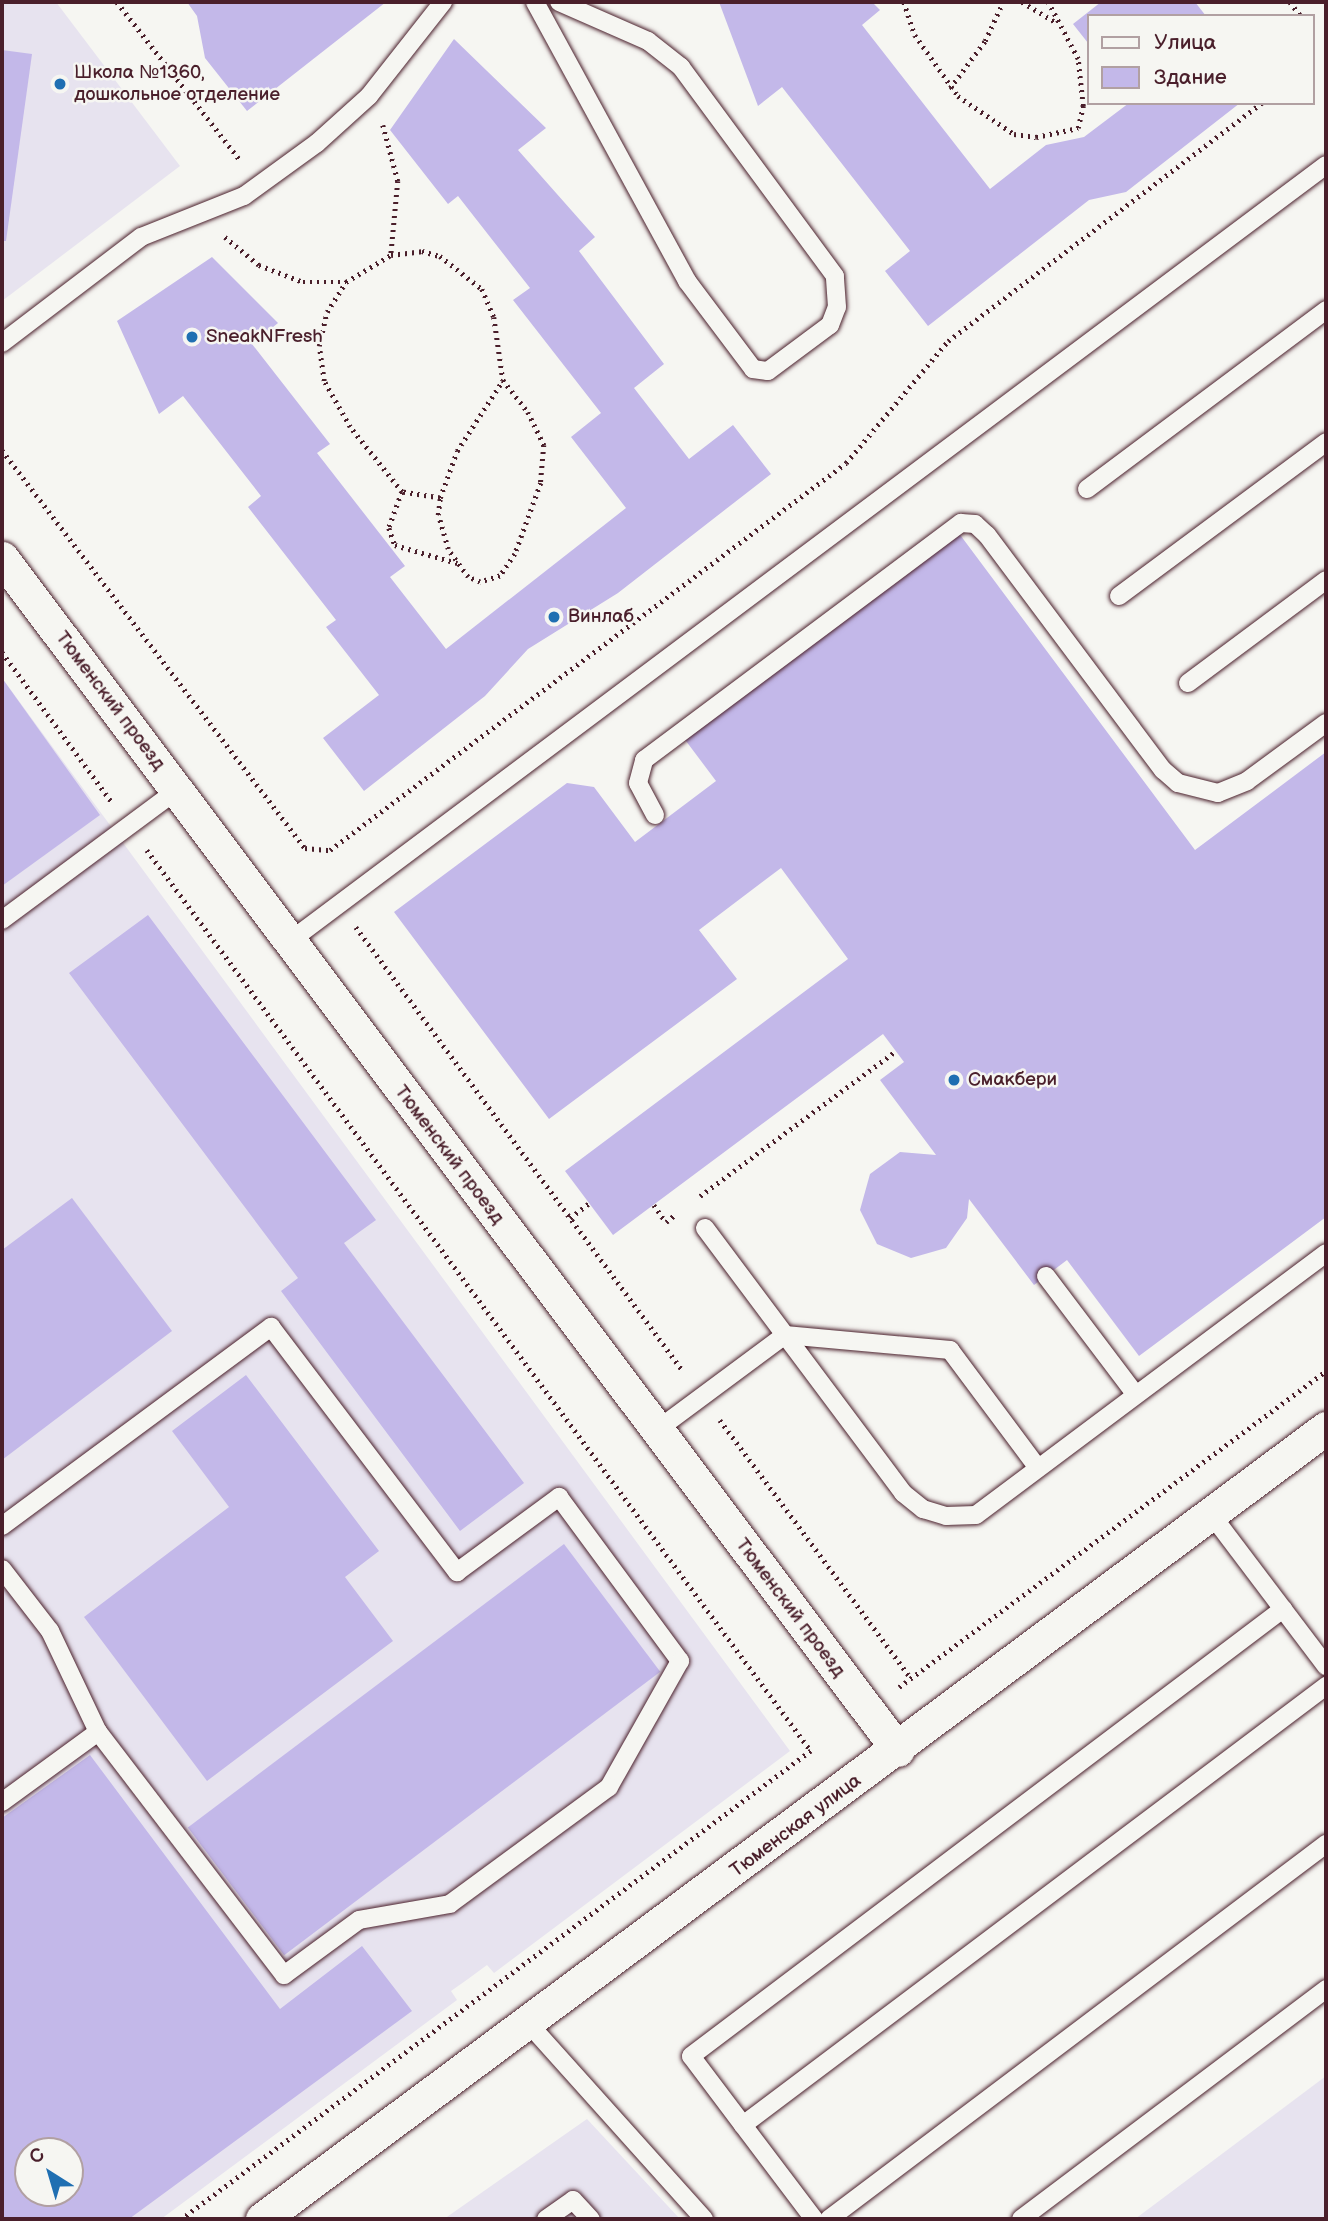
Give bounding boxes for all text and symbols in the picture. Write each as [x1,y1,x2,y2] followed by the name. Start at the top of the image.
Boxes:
[1086,14,1314,105] legend
[1154,30,1216,55] text: Улица
[74,62,280,106] place label: Школа №1360, дошкольное отделение
[1154,65,1227,90] text: Здание
[52,76,68,92] marker: Школа №1360, дошкольное отделение
[206,326,323,348] place label: SneakNFresh
[184,329,200,345] marker: SneakNFresh
[568,606,634,628] place label: Винлаб
[546,609,562,625] marker: Винлаб
[50,627,170,775] street label: Тюменский проезд
[968,1069,1057,1091] place label: Смакбери
[946,1072,962,1088] marker: Смакбери
[389,1081,509,1229] street label: Тюменский проезд
[730,1534,850,1682] street label: Тюменский проезд
[726,1769,866,1883] street label: Тюменская улица
[14,2137,84,2207] north arrow
[25,2143,49,2170] text: С

